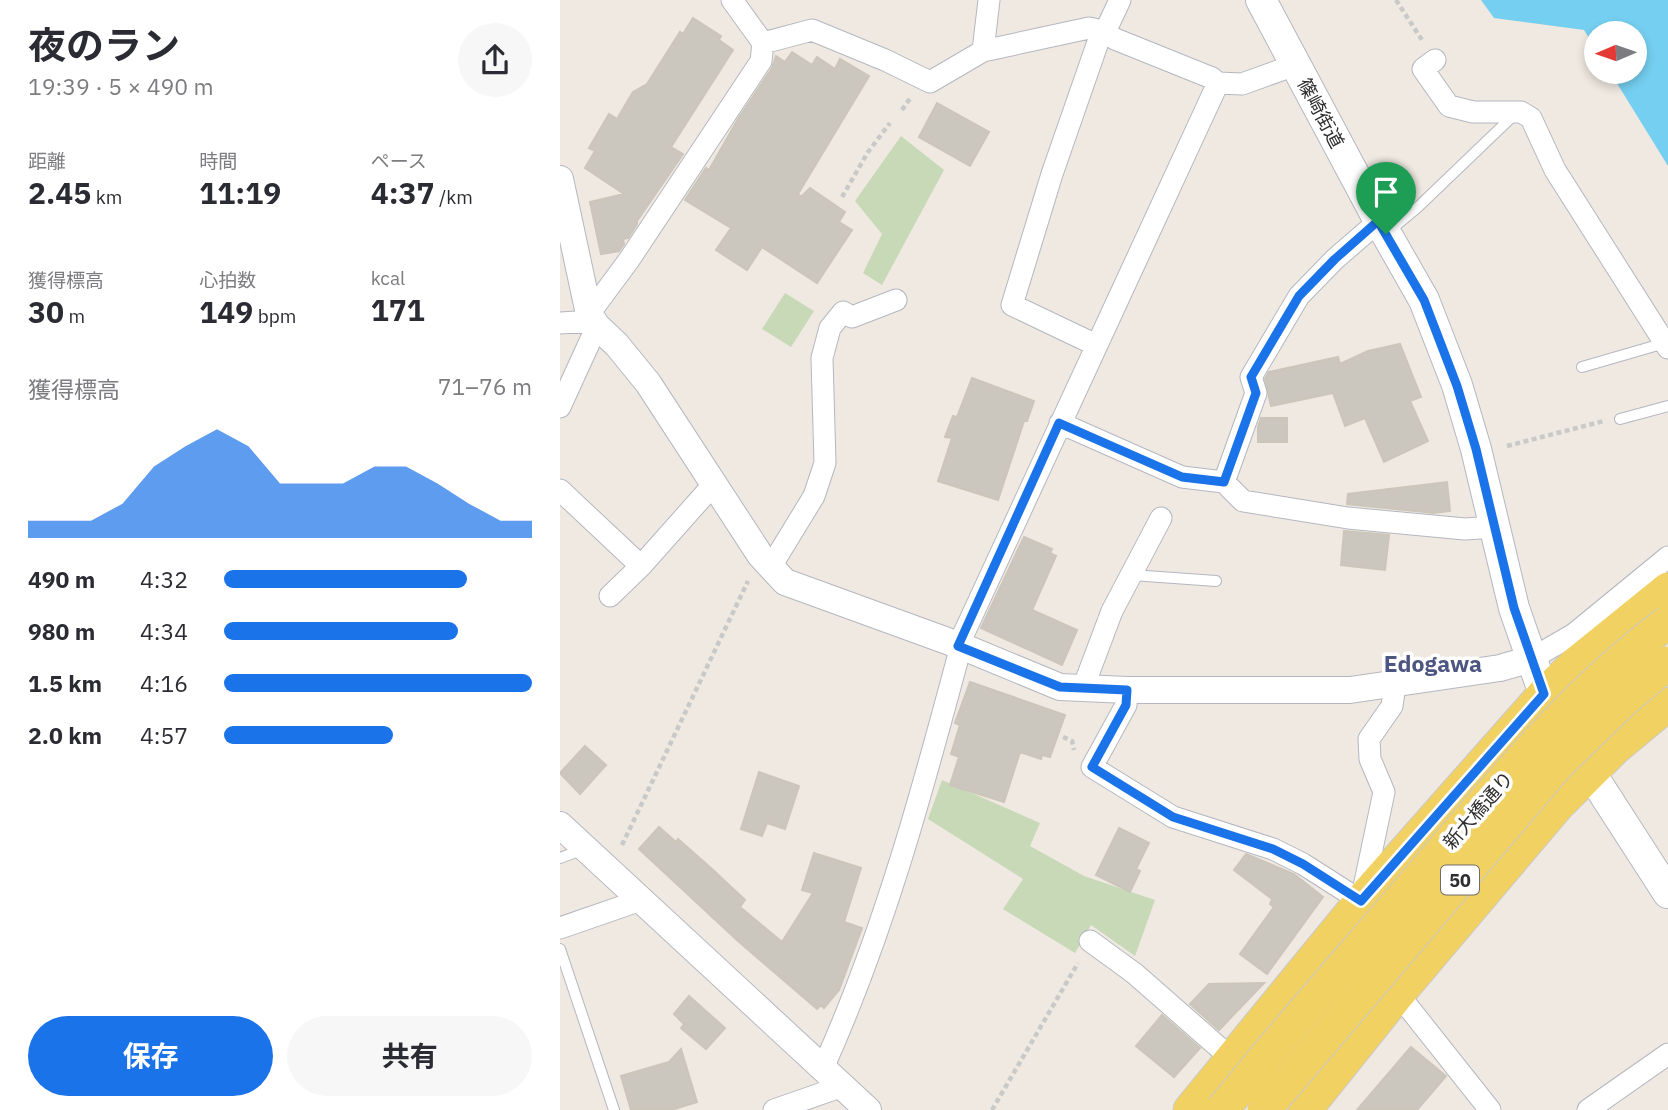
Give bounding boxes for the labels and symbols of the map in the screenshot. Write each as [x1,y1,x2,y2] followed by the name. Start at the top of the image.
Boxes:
[1584,21,1647,84] north arrow
[1293,74,1349,152] street label: 篠崎街道
[1356,162,1416,234] pin
[1384,648,1482,678] district label: Edogawa
[1438,766,1518,854] street label: 新大橋通り
[1441,866,1479,894] road number: 50

